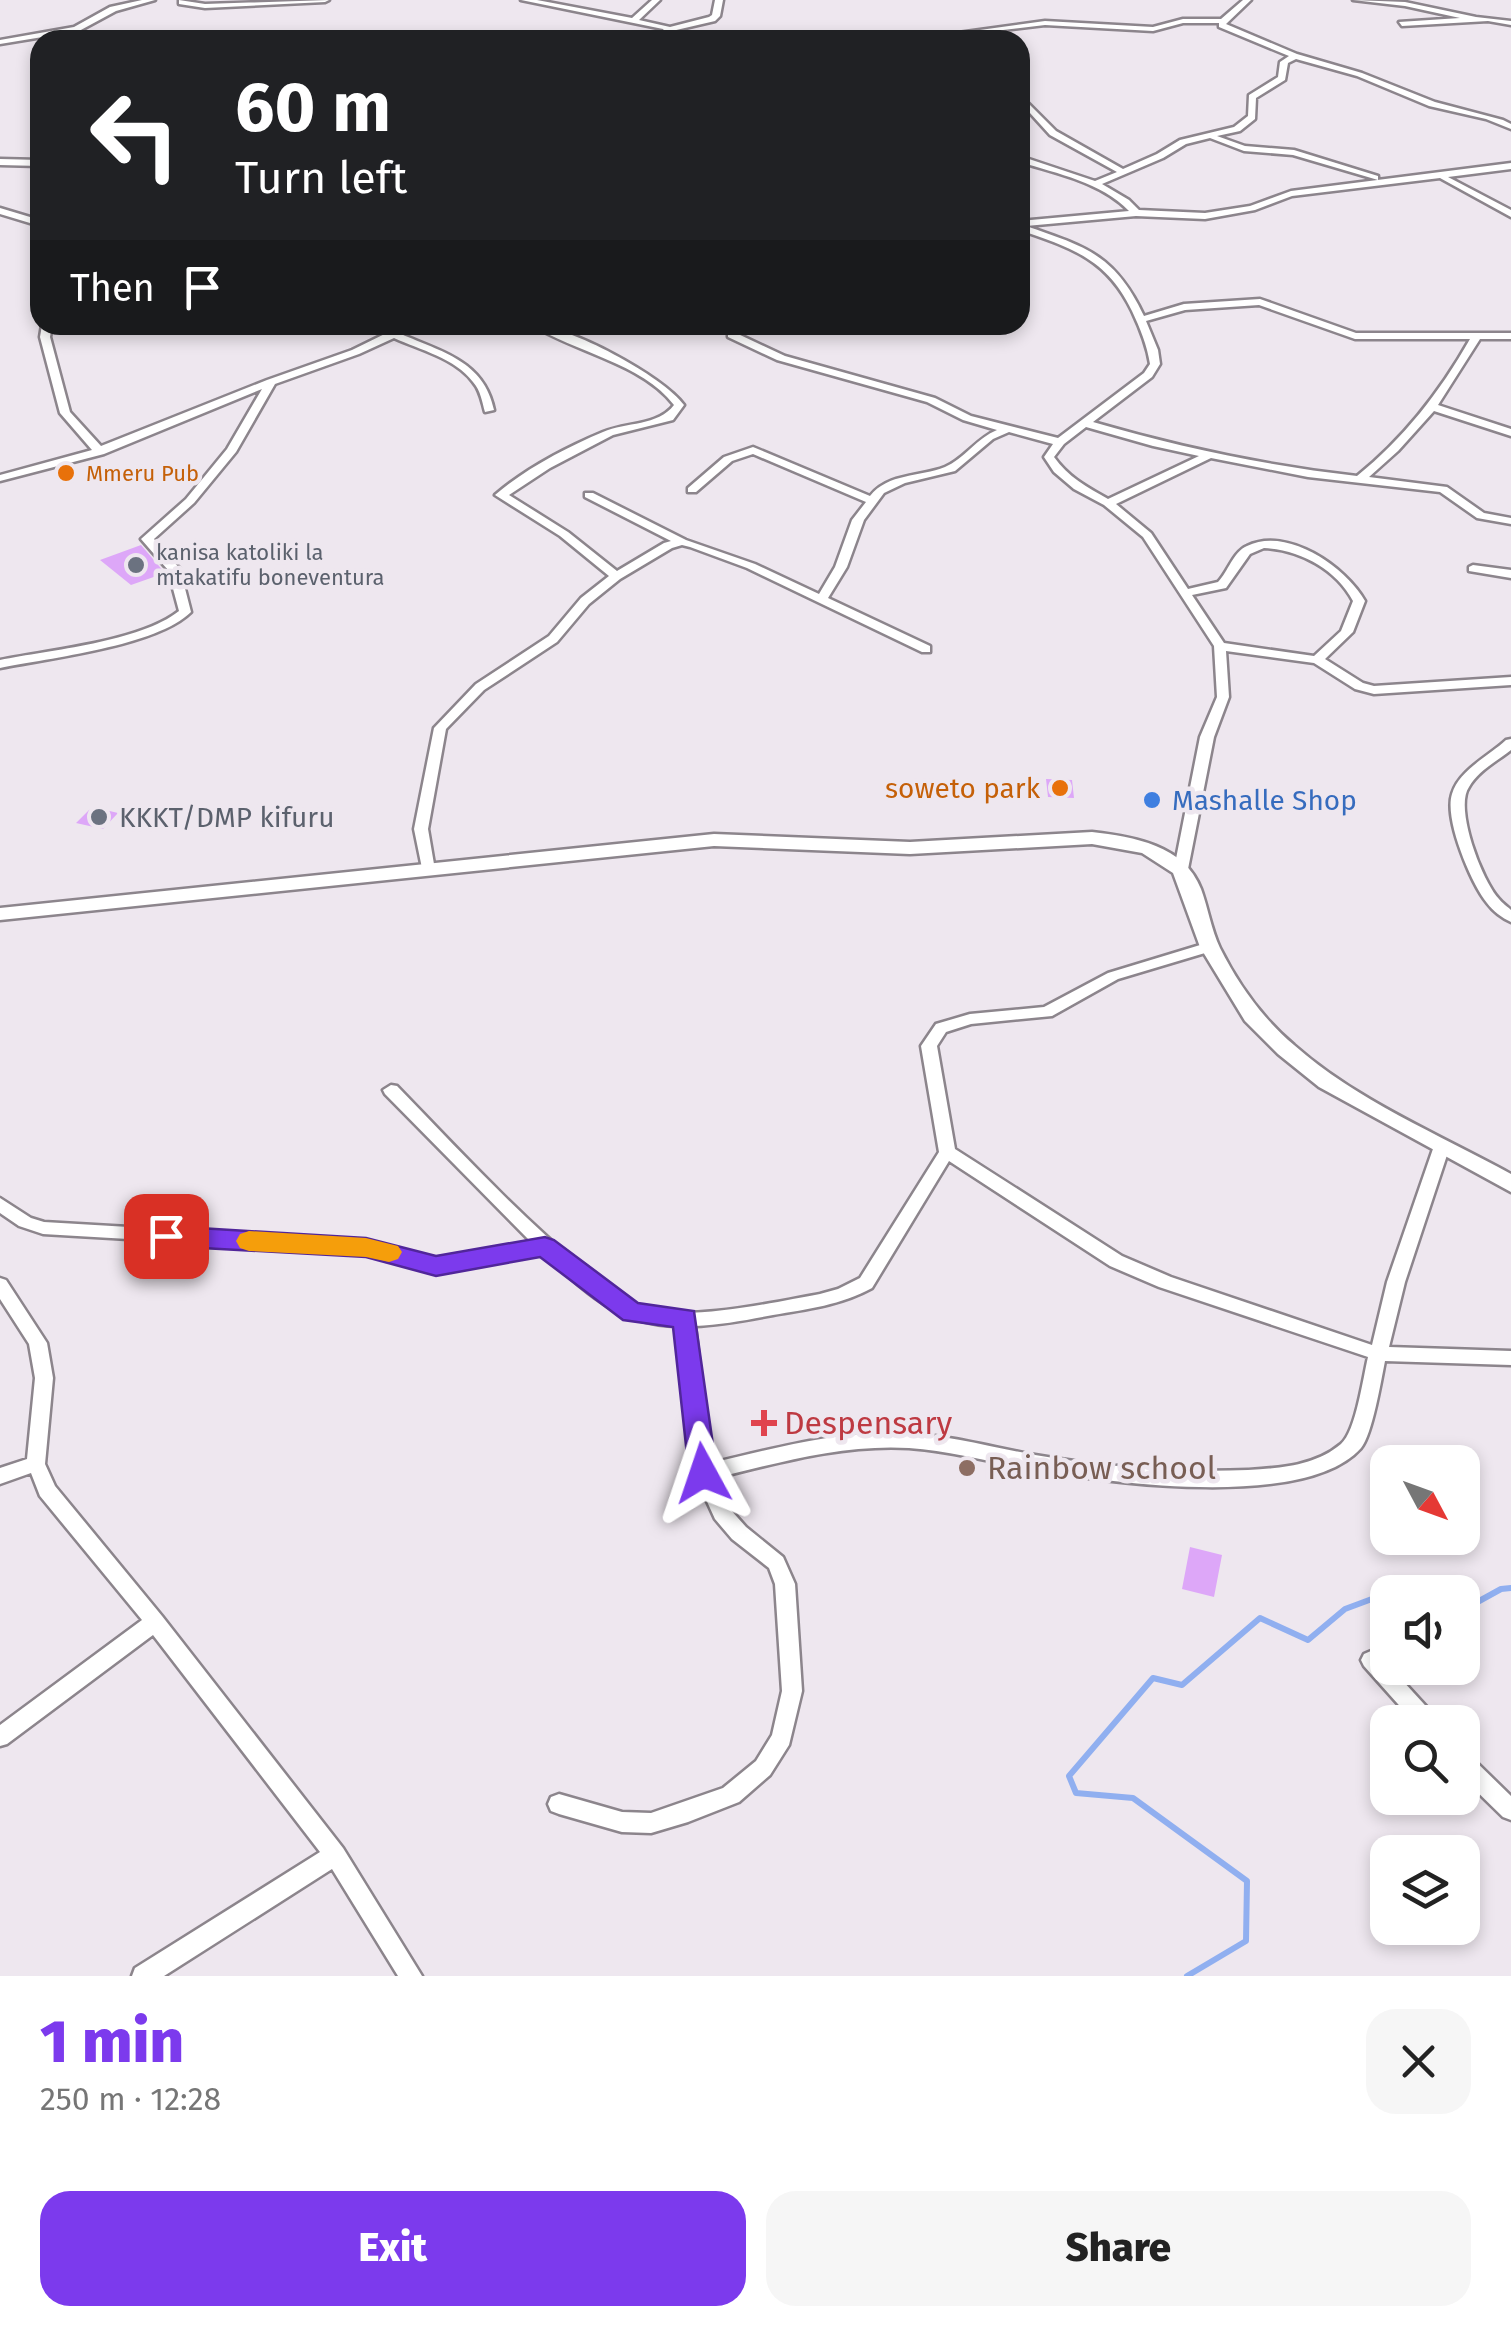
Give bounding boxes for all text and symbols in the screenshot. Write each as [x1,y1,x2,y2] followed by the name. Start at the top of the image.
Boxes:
[235,66,391,150] text: 60 m
[70,70,200,200] icon: left
[235,151,407,205] text: Turn left
[175,260,230,315] icon: arrive
[70,265,155,311] text: Then
[86,460,199,487] place label: Mmeru Pub
[55,462,77,484] marker: Mmeru Pub
[156,539,384,591] place label: kanisa katoliki la mtakatifu boneventura
[125,554,147,576] marker: kanisa katoliki la mtakatifu boneventura
[885,772,1041,805] place label: soweto park
[1049,777,1071,799] marker: soweto park
[1172,784,1357,817] place label: Mashalle Shop
[1141,789,1163,811] marker: Mashalle Shop
[119,801,334,834] place label: KKKT/DMP kifuru
[88,806,110,828] marker: KKKT/DMP kifuru
[124,1194,209,1279] pin
[139,1209,194,1264] icon: arrive
[784,1404,953,1442] place label: Despensary
[753,1412,775,1434] marker: Despensary
[651,1421,755,1525] position arrow
[1370,1445,1480,1555] north arrow
[1370,1445,1480,1945] map controls
[987,1449,1216,1487] place label: Rainbow school
[956,1457,978,1479] marker: Rainbow school
[1370,1575,1480,1685] button: sound
[1370,1705,1480,1815] button: search
[1370,1835,1480,1945] button: layers
[40,2006,184,2078] text: 1 min
[1366,2009,1471,2114] button: close
[40,2080,221,2118] text: 250 m · 12:28
[40,2191,746,2306] button: Exit
[766,2191,1471,2306] button: Share

